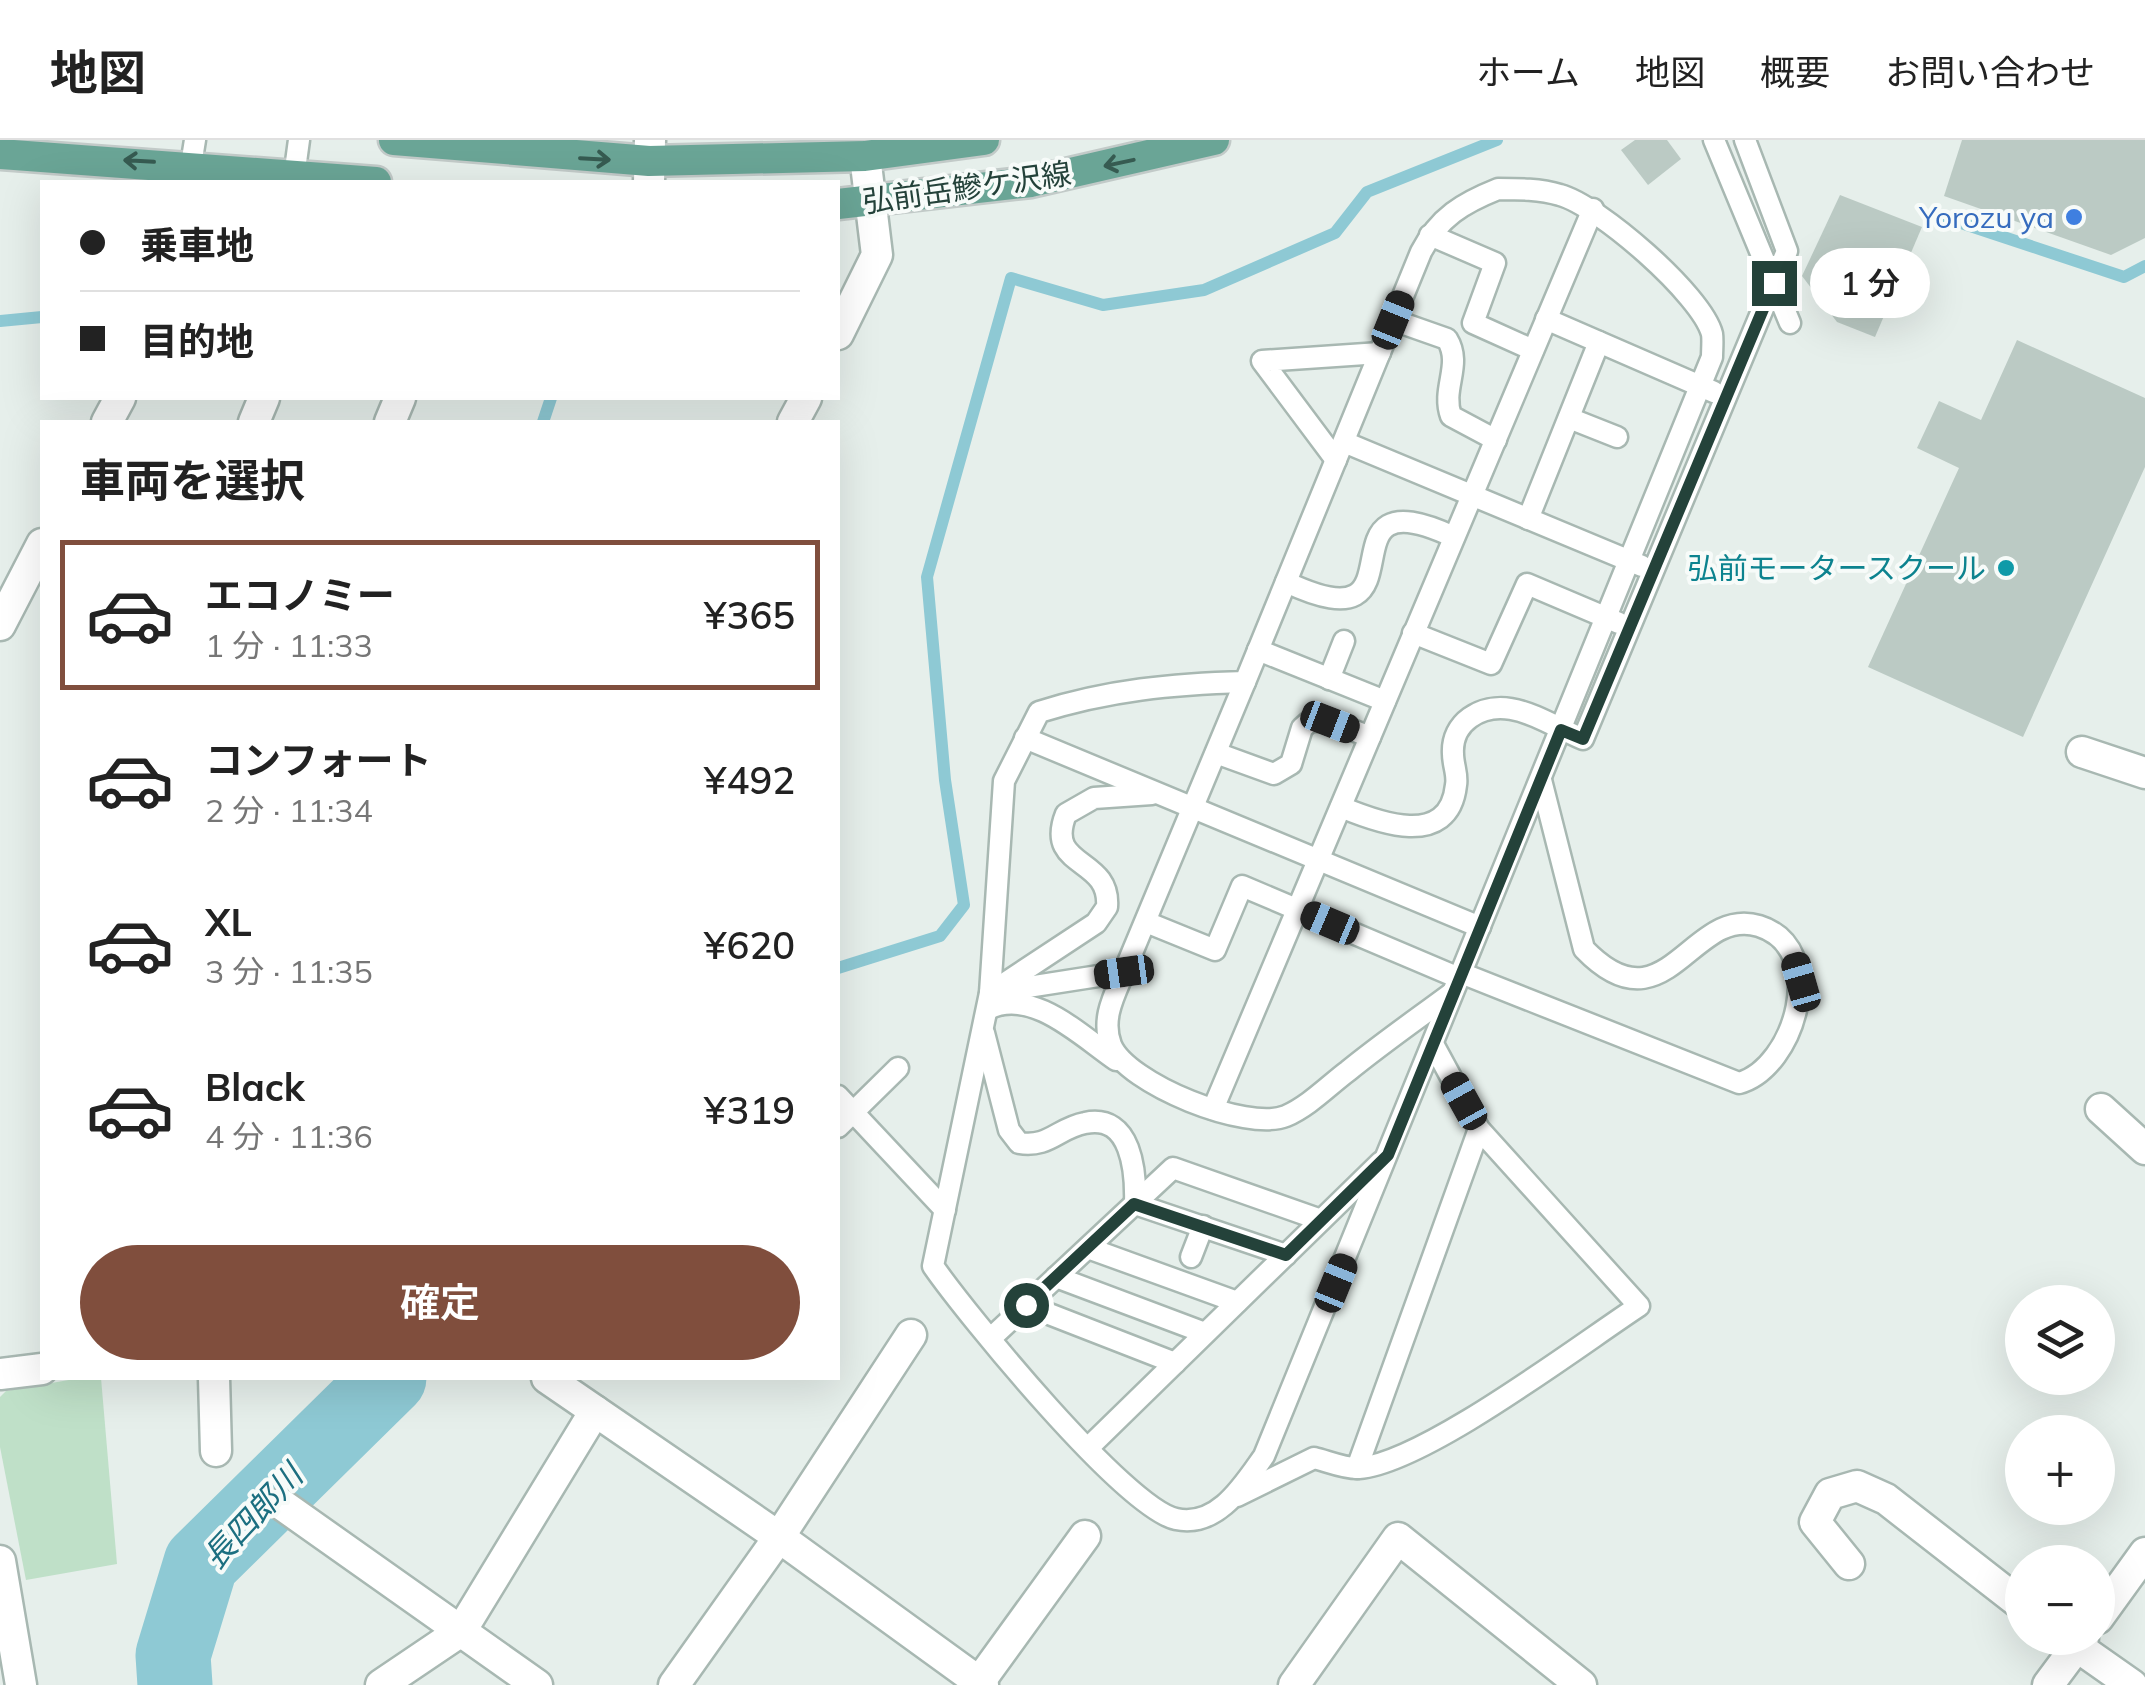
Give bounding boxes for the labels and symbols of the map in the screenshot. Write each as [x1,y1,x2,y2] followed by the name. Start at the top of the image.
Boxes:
[579,150,611,169] one-way arrow
[124,152,156,171] one-way arrow
[860,154,1074,220] street label: 弘前岳鰺ケ沢線
[1104,155,1136,173] one-way arrow
[1918,198,2054,236] place label: Yorozu ya
[2063,206,2085,228] marker: Yorozu ya
[1809,248,1929,318] callout: 1 分
[1752,261,1797,306] route end
[1368,287,1418,353] car
[1688,549,1986,587] place label: 弘前モータースクール
[1995,557,2017,579] marker: 弘前モータースクール
[1297,697,1363,747] car
[1297,897,1363,949] car
[1778,949,1824,1015] car
[1092,953,1156,991] car
[1436,1067,1492,1135] car
[1311,1250,1361,1316] car
[1004,1283,1049,1328] route start
[194,1453,312,1576] water label: 長四郎川

